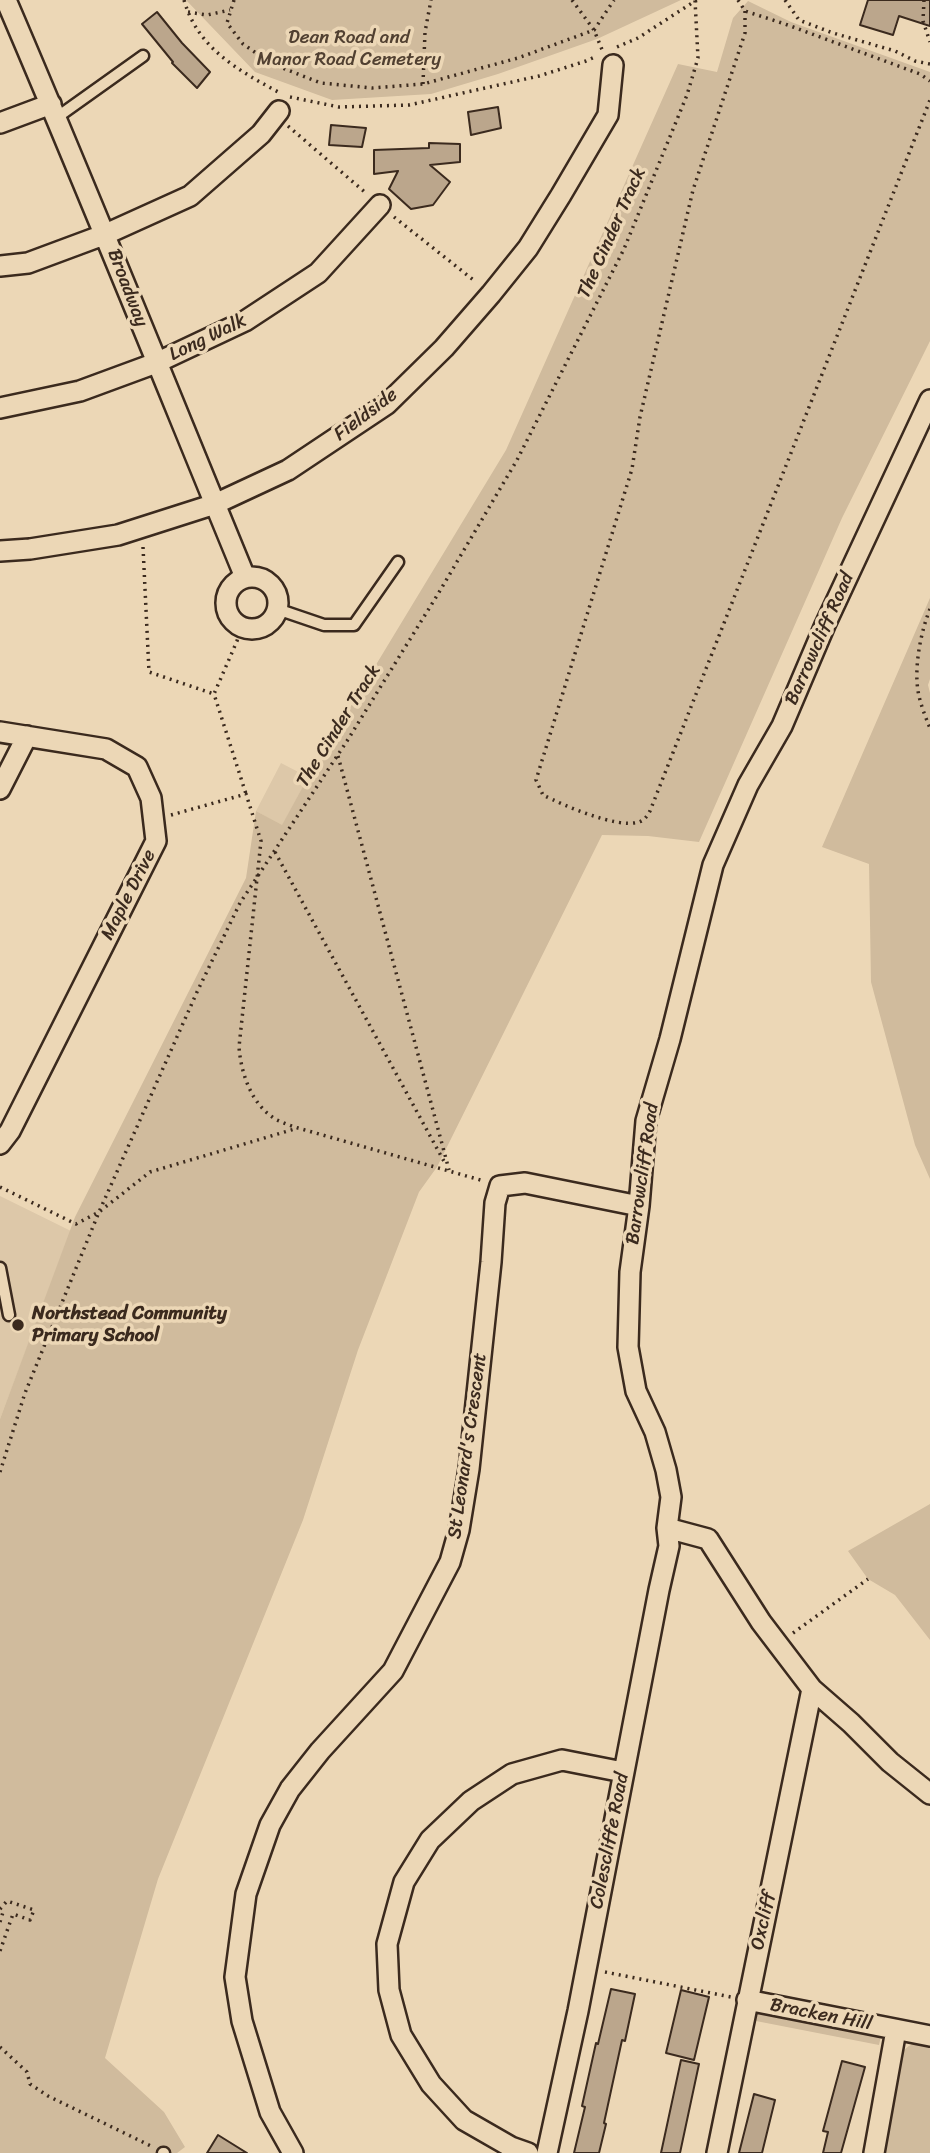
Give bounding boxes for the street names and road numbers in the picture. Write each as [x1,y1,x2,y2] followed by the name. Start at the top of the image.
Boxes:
[573,164,651,302] street label: The Cinder Track
[102,246,152,330] street label: Broadway
[166,310,250,366] street label: Long Walk
[330,384,402,446] street label: Fieldside
[781,569,859,709] street label: Barrowcliff Road
[292,660,386,792] street label: The Cinder Track
[97,846,161,944] street label: Maple Drive
[622,1102,664,1246] street label: Barrowcliff Road
[444,1351,492,1541] street label: St Leonard's Crescent
[586,1771,634,1911] street label: Colescliffe Road
[747,1890,781,1952] street label: Oxcliff
[768,1994,874,2036] street label: Bracken Hill

